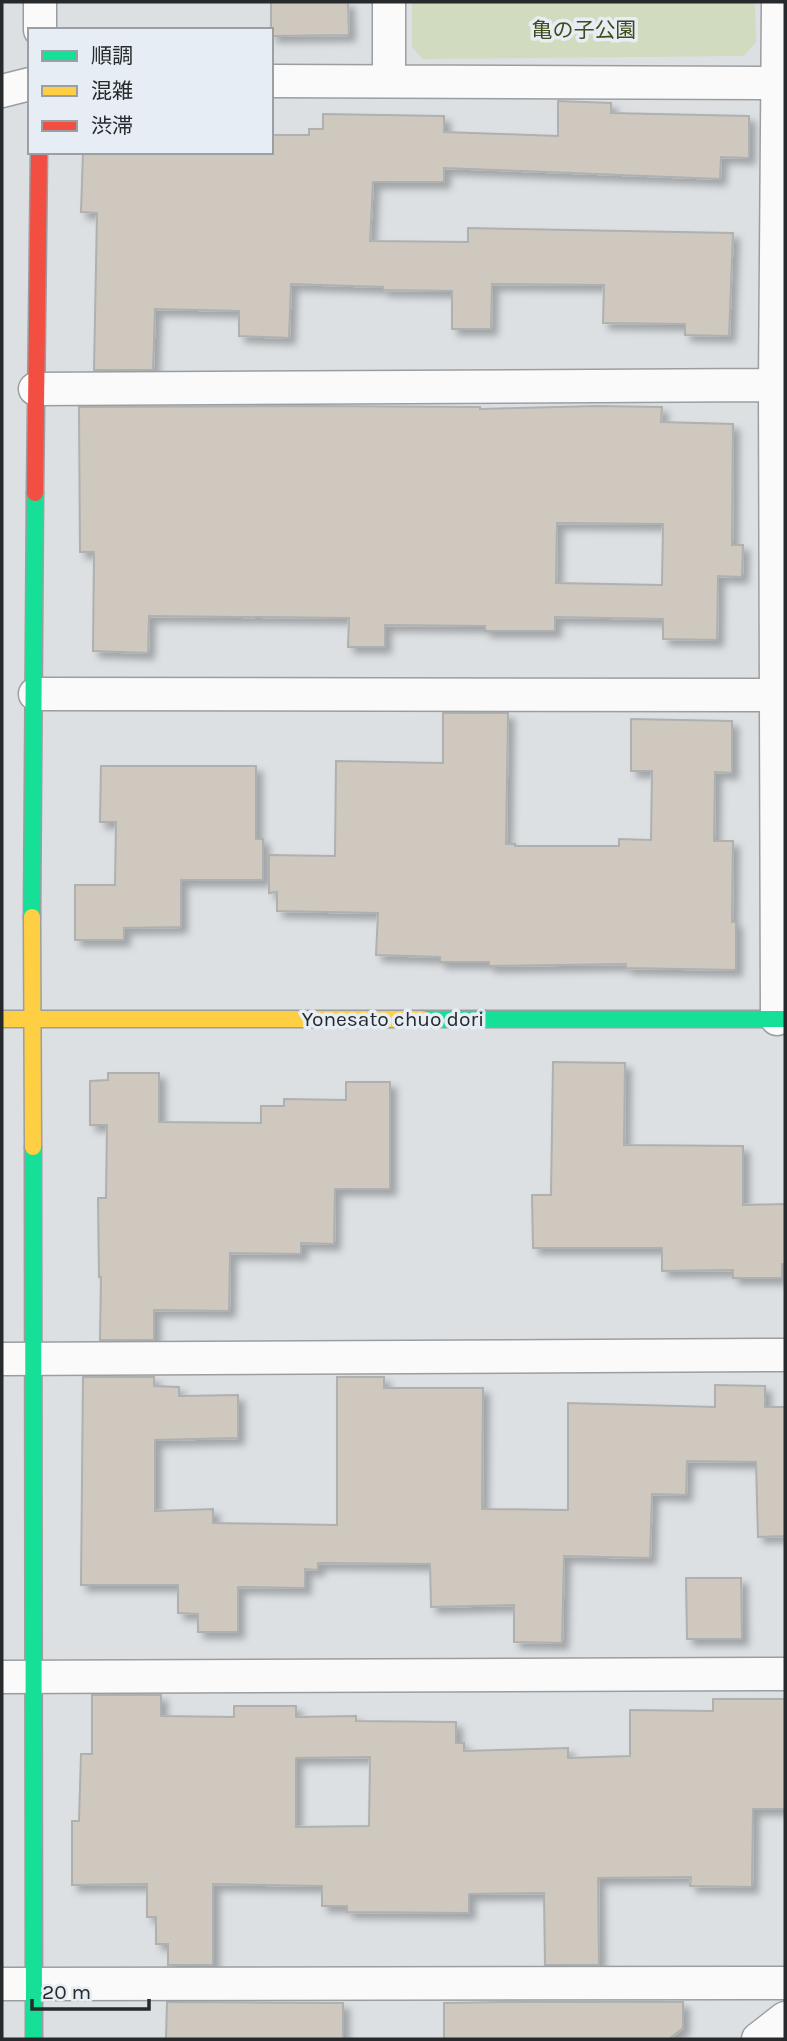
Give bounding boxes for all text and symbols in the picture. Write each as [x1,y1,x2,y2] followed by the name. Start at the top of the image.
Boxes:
[532,18,637,42] park label: 亀の子公園
[28,28,273,154] legend
[91,44,133,68] text: 順調
[91,79,133,103] text: 混雑
[91,114,133,138] text: 渋滞
[302,1007,484,1031] street label: Yonesato chuo dori
[32,1968,149,2012] scale bar
[42,1980,91,2004] text: 20 m

